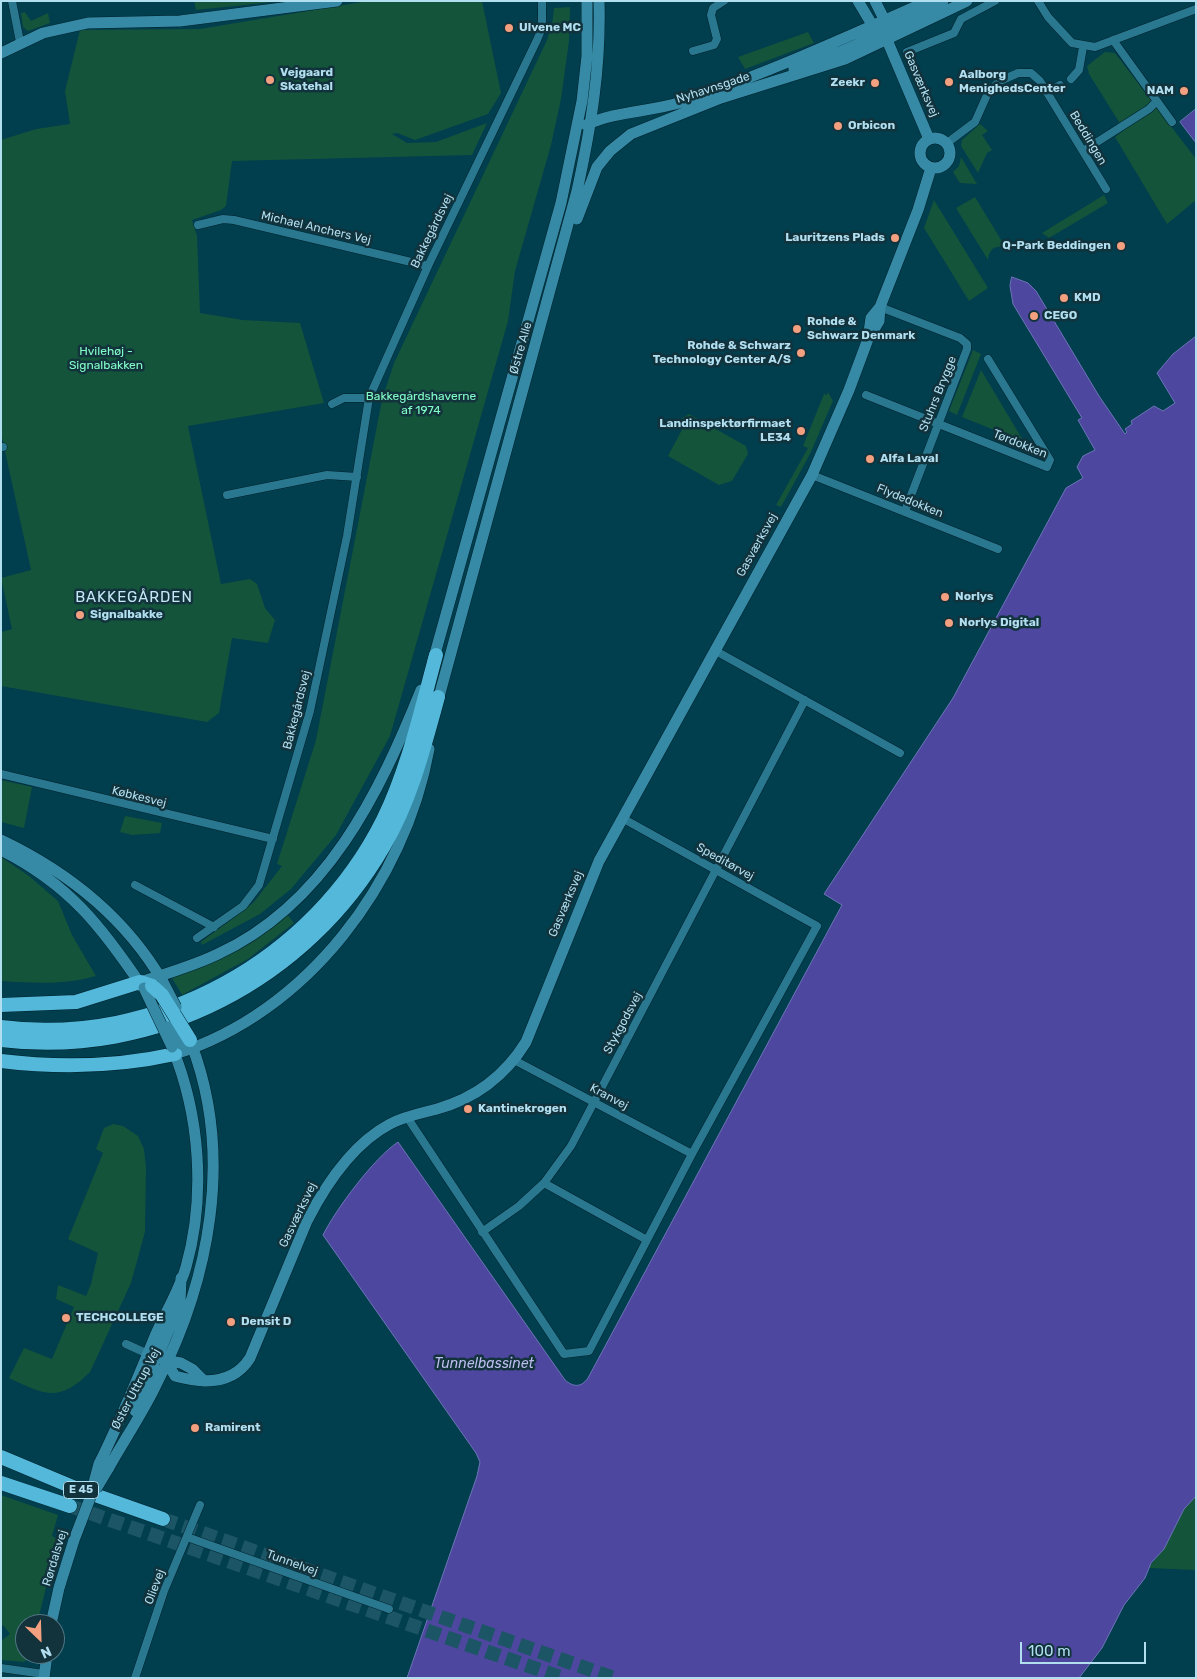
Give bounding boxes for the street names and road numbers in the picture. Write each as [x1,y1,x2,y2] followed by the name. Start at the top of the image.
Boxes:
[901,49,941,119] street label: Gasværksvej
[674,69,752,107] street label: Nyhavnsgade
[1066,108,1110,168] street label: Beddingen
[408,191,456,271] street label: Bakkegårdsvej
[260,208,372,248] street label: Michael Anchers Vej
[507,320,535,376] street label: Østre Alle
[916,354,960,434] street label: Stuhrs Brygge
[991,427,1049,461] street label: Tørdokken
[875,481,945,521] street label: Flydedokken
[734,511,780,579] street label: Gasværksvej
[280,669,314,751] street label: Bakkegårdsvej
[110,783,168,811] street label: Købkesvej
[694,840,756,884] street label: Speditørvej
[546,869,586,939] street label: Gasværksvej
[601,990,645,1056] street label: Stykgodsvej
[587,1081,631,1113] street label: Kranvej
[276,1180,320,1250] street label: Gasværksvej
[109,1346,163,1432] street label: Øster Uttrup Vej
[64,1482,98,1498] road number: E 45
[40,1528,70,1588] street label: Rørdalsvej
[264,1547,320,1579] street label: Tunnelvej
[142,1567,168,1607] street label: Olievej

